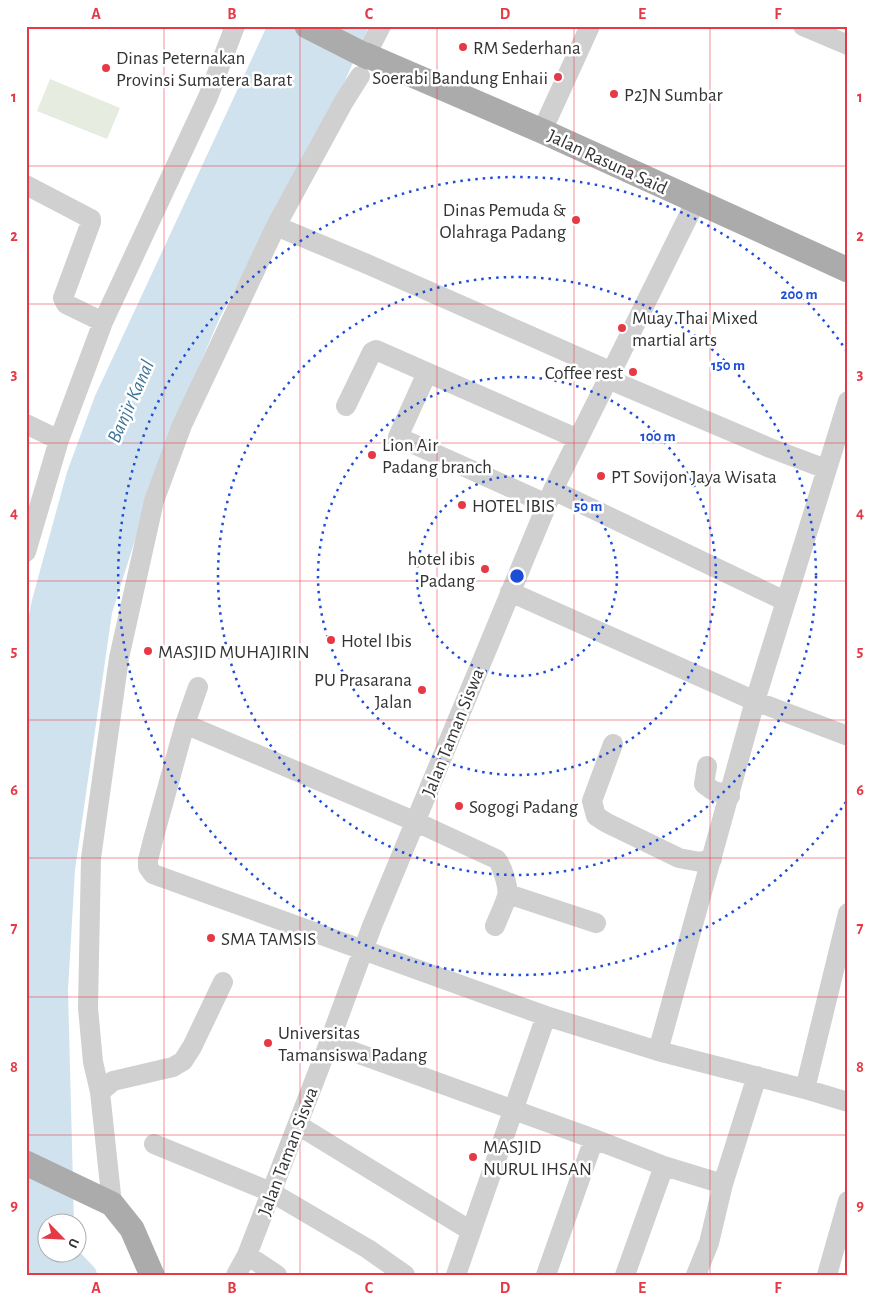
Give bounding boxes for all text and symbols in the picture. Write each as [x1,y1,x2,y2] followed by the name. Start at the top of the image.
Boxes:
[91,6,101,22] text: A
[227,6,237,22] text: B
[365,6,374,22] text: C
[500,6,511,22] text: D
[638,6,646,22] text: E
[774,6,782,22] text: F
[473,39,581,58] place label: RM Sederhana
[457,41,469,53] marker: RM Sederhana
[116,49,292,90] place label: Dinas Peternakan Provinsi Sumatera Barat
[100,62,112,74] marker: Dinas Peternakan Provinsi Sumatera Barat
[372,69,548,88] place label: Soerabi Bandung Enhaii
[552,71,564,83] marker: Soerabi Bandung Enhaii
[624,86,723,105] place label: P2JN Sumbar
[608,88,620,100] marker: P2JN Sumbar
[11,89,17,105] text: 1
[857,89,863,105] text: 1
[545,126,670,198] street label: Jalan Rasuna Said
[439,201,567,242] place label: Dinas Pemuda & Olahraga Padang
[570,214,582,226] marker: Dinas Pemuda & Olahraga Padang
[10,228,18,244] text: 2
[856,228,864,244] text: 2
[780,287,818,302] text: 200 m
[632,309,758,350] place label: Muay Thai Mixed martial arts
[616,322,628,334] marker: Muay Thai Mixed martial arts
[104,357,158,446] water label: Banjir Kanal
[711,358,745,373] text: 150 m
[545,364,623,383] place label: Coffee rest
[11,366,18,382] text: 3
[627,366,639,378] marker: Coffee rest
[857,366,864,382] text: 3
[640,429,676,444] text: 100 m
[382,436,492,477] place label: Lion Air Padang branch
[366,449,378,461] marker: Lion Air Padang branch
[611,468,777,487] place label: PT Sovijon Jaya Wisata
[595,470,607,482] marker: PT Sovijon Jaya Wisata
[472,497,555,516] place label: HOTEL IBIS
[456,499,468,511] marker: HOTEL IBIS
[574,499,602,514] text: 50 m
[10,505,18,521] text: 4
[856,505,864,521] text: 4
[407,550,476,591] place label: hotel ibis Padang
[479,563,491,575] marker: hotel ibis Padang
[508,567,526,585] centre of rings
[341,632,412,651] place label: Hotel Ibis
[325,634,337,646] marker: Hotel Ibis
[11,643,18,659] text: 5
[158,643,310,662] place label: MASJID MUHAJIRIN
[857,643,864,659] text: 5
[142,645,154,657] marker: MASJID MUHAJIRIN
[419,666,488,799] street label: Jalan Taman Siswa
[314,671,412,712] place label: PU Prasarana Jalan
[416,684,428,696] marker: PU Prasarana Jalan
[10,782,18,798] text: 6
[856,782,864,798] text: 6
[469,798,579,817] place label: Sogogi Padang
[453,800,465,812] marker: Sogogi Padang
[11,920,18,936] text: 7
[857,920,864,936] text: 7
[221,930,316,949] place label: SMA TAMSIS
[205,932,217,944] marker: SMA TAMSIS
[278,1024,428,1065] place label: Universitas Tamansiswa Padang
[262,1037,274,1049] marker: Universitas Tamansiswa Padang
[10,1059,18,1075] text: 8
[856,1059,864,1075] text: 8
[255,1085,322,1218] street label: Jalan Taman Siswa
[483,1138,592,1179] place label: MASJID NURUL IHSAN
[467,1151,479,1163] marker: MASJID NURUL IHSAN
[10,1197,18,1213] text: 9
[856,1197,864,1213] text: 9
[38,1214,88,1264] north arrow
[65,1236,81,1250] text: U
[91,1280,101,1296] text: A
[227,1280,237,1296] text: B
[365,1280,374,1296] text: C
[500,1280,511,1296] text: D
[638,1280,646,1296] text: E
[774,1280,782,1296] text: F

